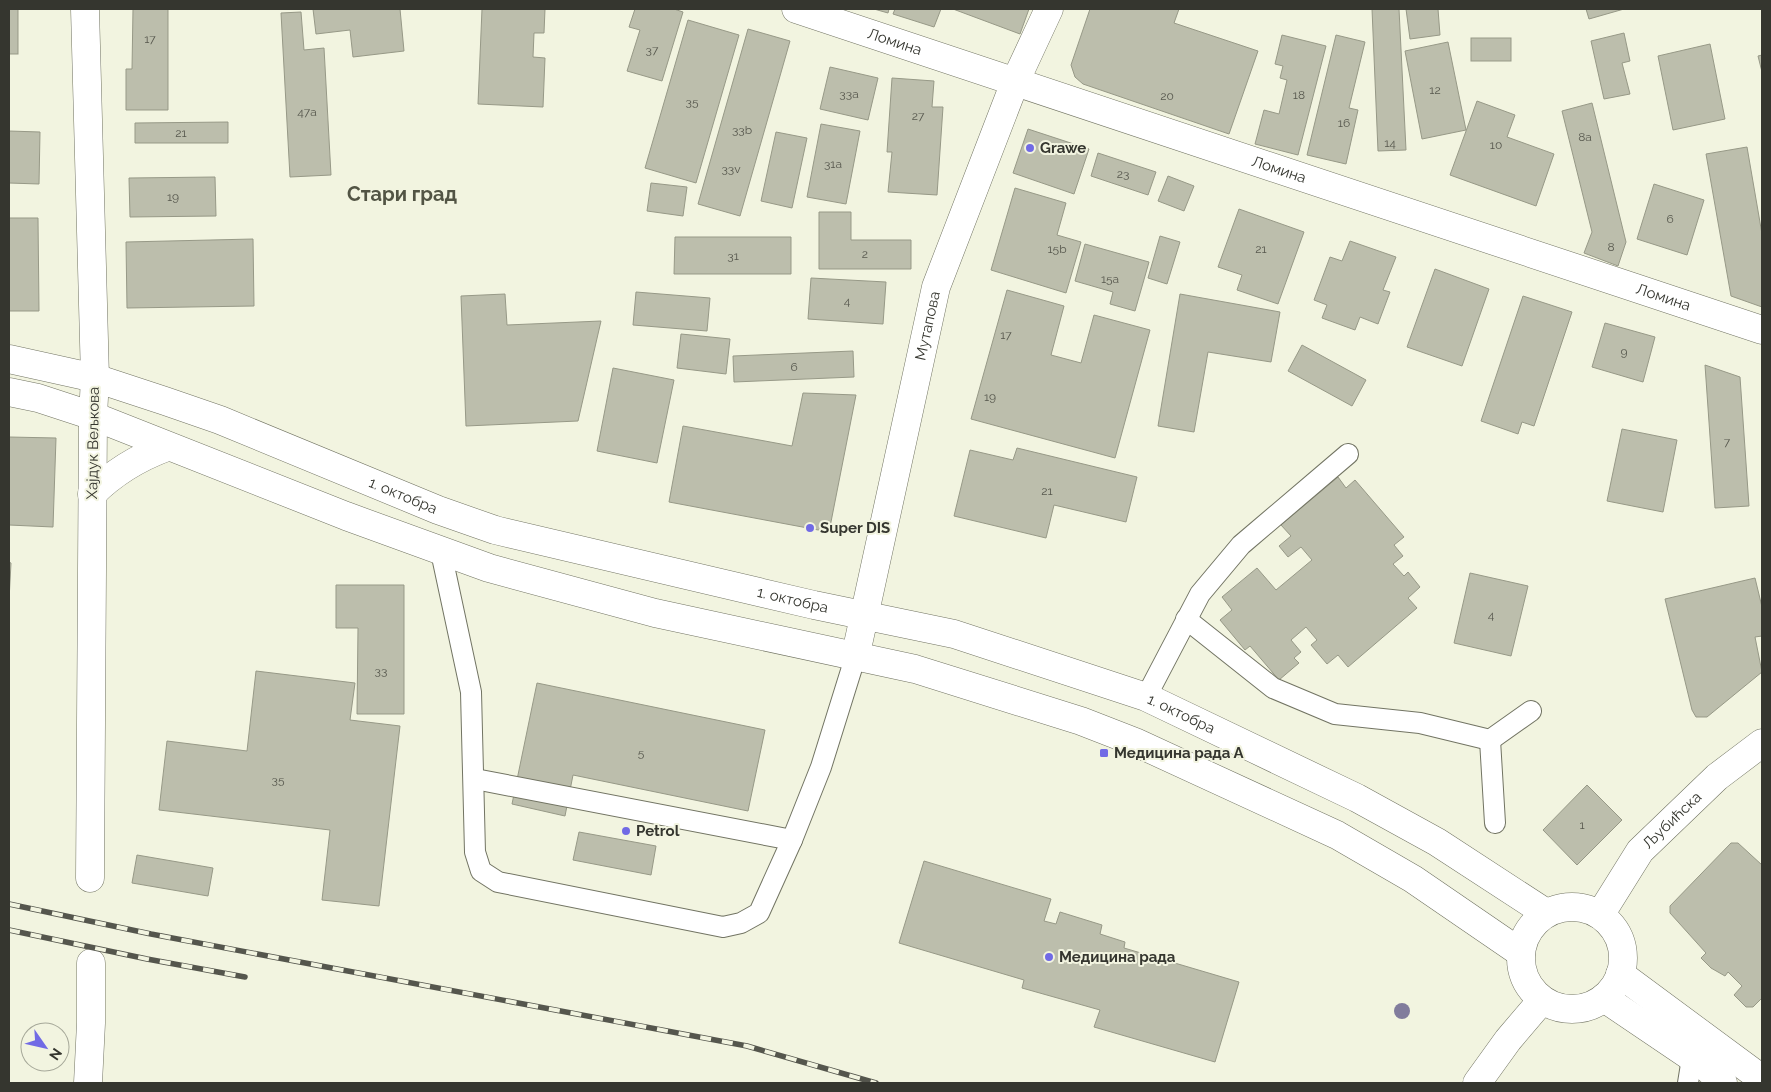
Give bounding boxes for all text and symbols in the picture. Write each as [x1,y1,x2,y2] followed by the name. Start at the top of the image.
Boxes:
[865,24,924,59] street label: Ломина
[144,32,156,46] house number: 17
[646,43,659,57] house number: 37
[1429,83,1441,97] house number: 12
[839,87,859,101] house number: 33a
[1293,88,1305,102] house number: 18
[1160,89,1174,103] house number: 20
[686,95,699,109] house number: 35
[297,105,317,119] house number: 47a
[912,109,925,123] house number: 27
[1338,116,1350,130] house number: 16
[732,123,752,137] house number: 33b
[175,126,187,140] house number: 21
[1578,130,1592,144] house number: 8a
[1384,136,1396,150] house number: 14
[1490,138,1502,152] house number: 10
[1040,139,1086,157] place label: Grawe
[1024,142,1036,154] marker: Grawe
[1250,152,1309,187] street label: Ломина
[824,157,842,171] house number: 31a
[721,162,741,176] house number: 33v
[1117,167,1129,181] house number: 23
[347,182,457,206] district label: Стари град
[167,190,179,204] house number: 19
[1666,212,1674,226] house number: 6
[1607,240,1615,254] house number: 8
[1047,242,1067,256] house number: 15b
[1255,242,1267,256] house number: 21
[862,247,868,261] house number: 2
[727,249,739,263] house number: 31
[1101,272,1119,286] house number: 15a
[1634,280,1693,315] street label: Ломина
[911,290,944,362] street label: Мутапова
[844,294,851,308] house number: 4
[1000,328,1012,342] house number: 17
[1620,345,1628,359] house number: 9
[790,360,798,374] house number: 6
[83,386,103,500] street label: Хајдук Вељкова
[984,390,996,404] house number: 19
[1724,435,1731,449] house number: 7
[366,473,440,518] street label: 1. октобра
[1041,484,1053,498] house number: 21
[820,519,890,537] place label: Super DIS
[804,522,816,534] marker: Super DIS
[755,583,830,617] street label: 1. октобра
[1488,608,1495,622] house number: 4
[375,664,387,678] house number: 33
[1145,690,1218,738] street label: 1. октобра
[1114,744,1244,762] place label: Медицина рада А
[638,746,645,760] house number: 5
[1098,747,1110,759] marker: Медицина рада А
[272,773,285,787] house number: 35
[1639,788,1705,852] street label: Љубићска
[1579,818,1585,832] house number: 1
[636,822,680,840] place label: Petrol
[620,825,632,837] marker: Petrol
[1059,948,1176,966] place label: Медицина рада
[1043,951,1055,963] marker: Медицина рада
[20,1022,70,1072] north arrow
[46,1045,65,1063] text: N

